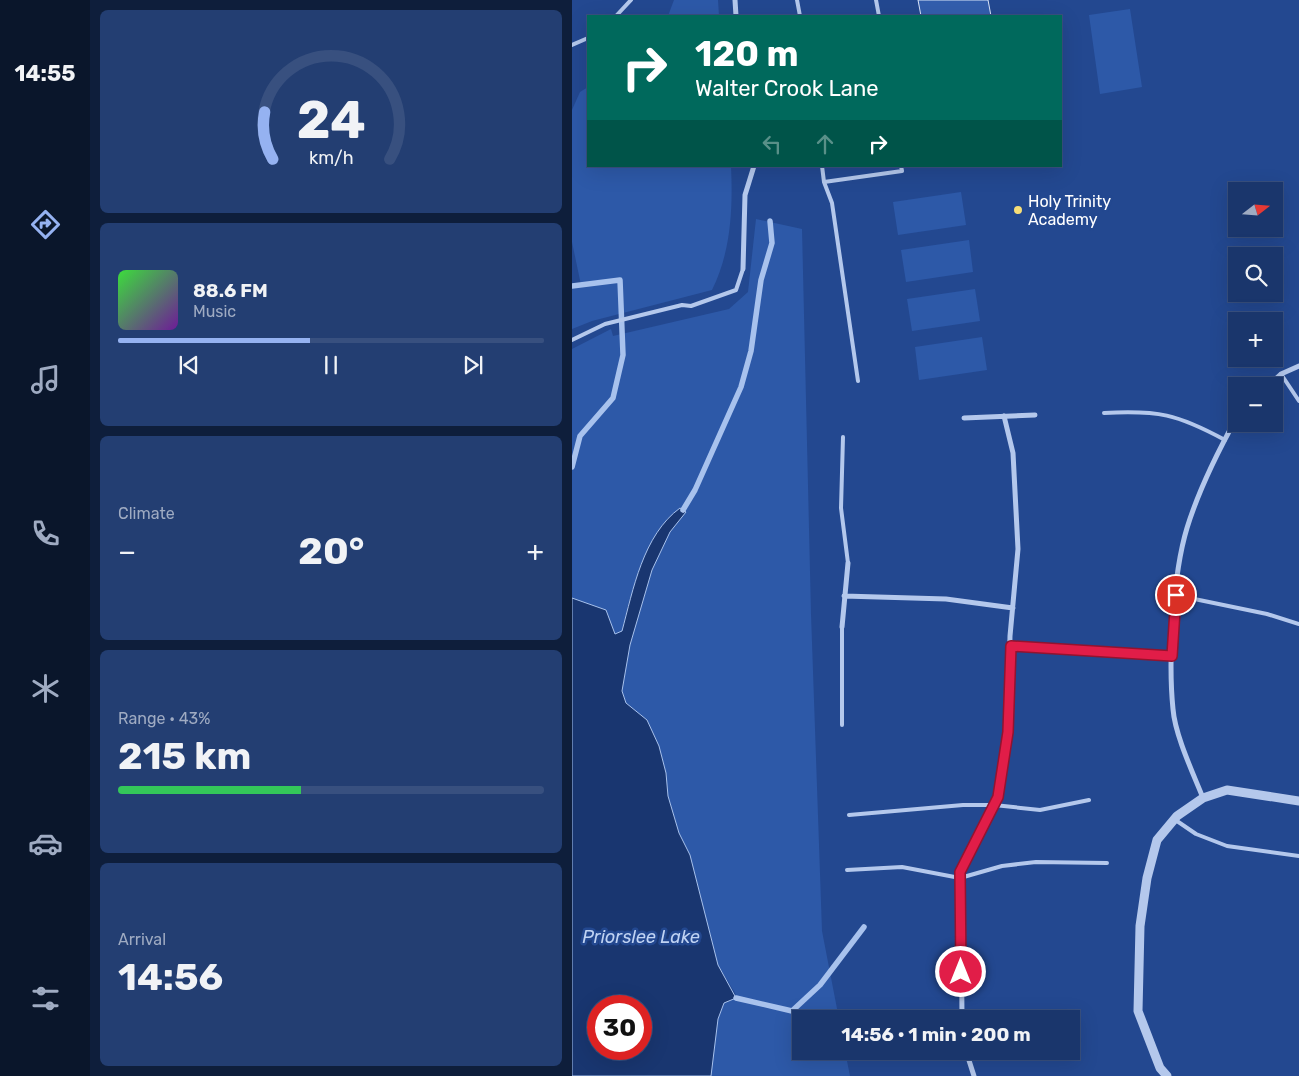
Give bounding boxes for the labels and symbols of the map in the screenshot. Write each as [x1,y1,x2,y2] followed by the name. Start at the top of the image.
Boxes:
[1228,182,1283,238] north arrow
[1028,192,1111,229] place label: Holy Trinity Academy
[1012,204,1024,216] marker: Holy Trinity Academy
[1155,574,1197,616] pin
[582,926,700,948] water label: Priorslee Lake
[934,945,986,997] position arrow
[587,995,652,1060] speed limit sign: 30

